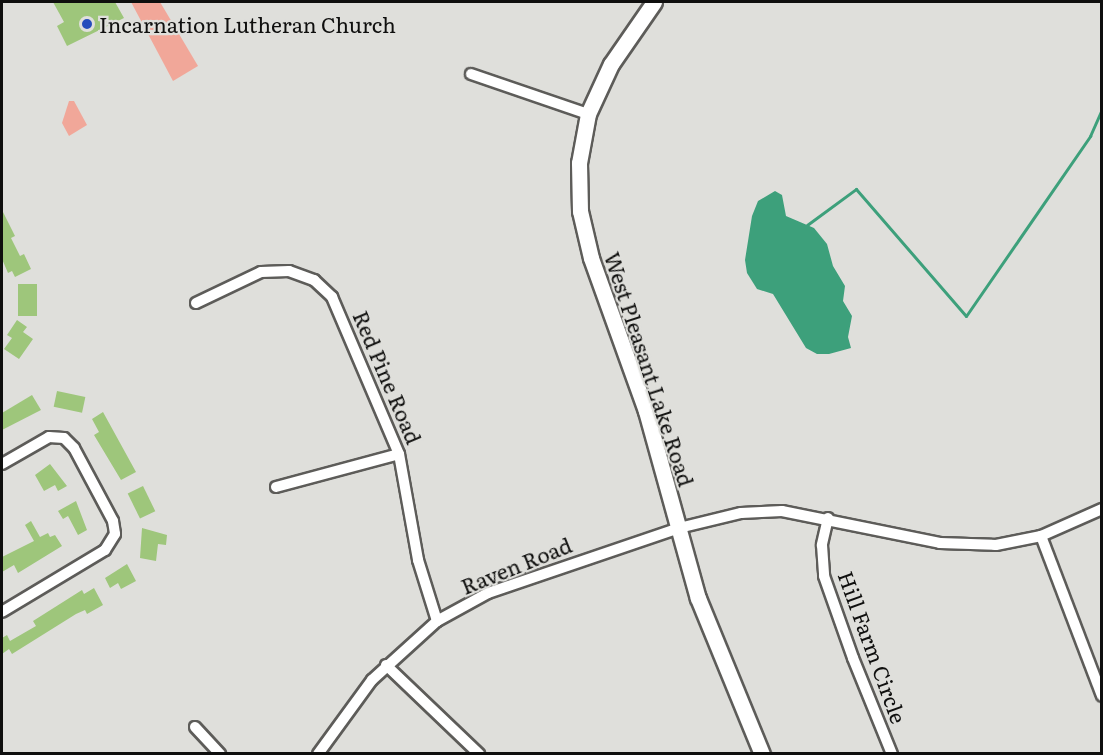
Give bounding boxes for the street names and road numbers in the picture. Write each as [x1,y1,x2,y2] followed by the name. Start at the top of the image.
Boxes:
[600,249,700,489] street label: West Pleasant Lake Road
[349,307,427,447] street label: Red Pine Road
[457,531,575,599] street label: Raven Road
[834,568,912,726] street label: Hill Farm Circle

